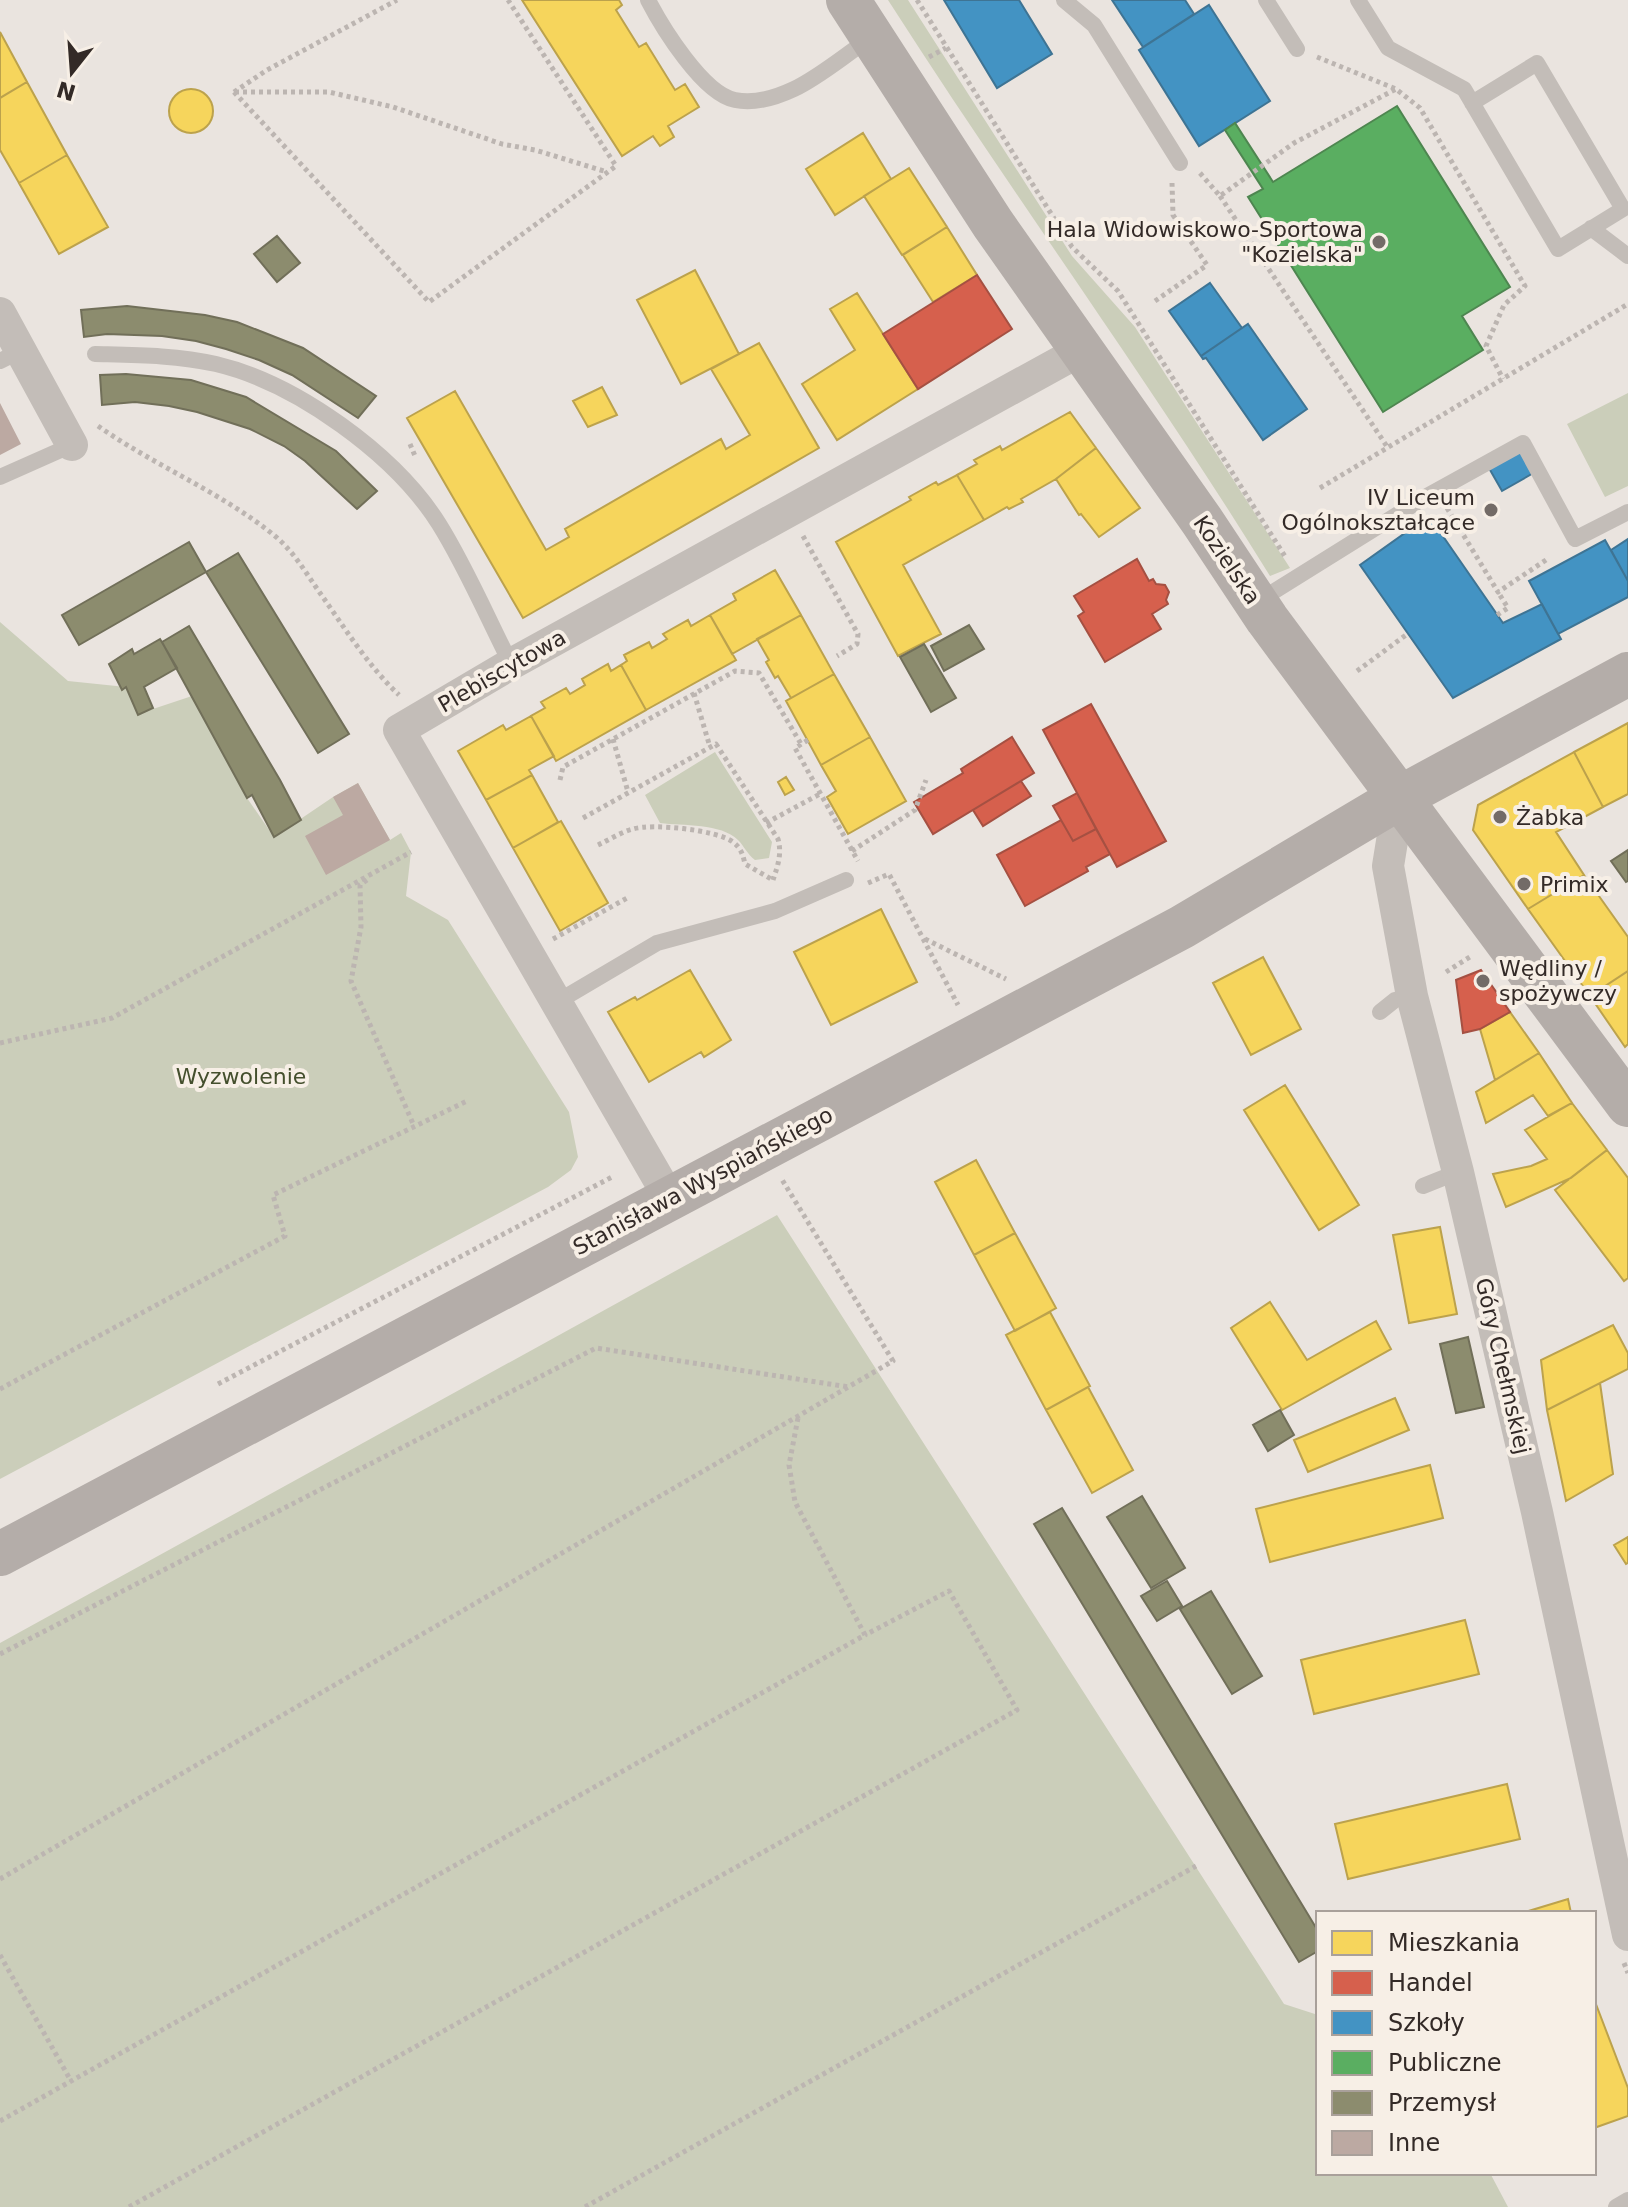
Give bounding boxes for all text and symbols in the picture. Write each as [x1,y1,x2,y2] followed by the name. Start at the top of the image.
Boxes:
[32,32,112,112] north arrow
[54,76,79,105] text: N
[1047,217,1363,267] place label: Hala Widowiskowo-Sportowa "Kozielska"
[1370,233,1388,251] marker: Hala Widowiskowo-Sportowa "Kozielska"
[1281,485,1475,535] place label: IV Liceum Ogólnokształcące
[1482,501,1500,519] marker: IV Liceum Ogólnokształcące
[1188,511,1266,609] street label: Kozielska
[434,624,570,718] street label: Plebiscytowa
[1516,805,1584,830] place label: Żabka
[1491,808,1509,826] marker: Żabka
[1540,872,1609,897] place label: Primix
[1515,875,1533,893] marker: Primix
[1499,956,1617,1006] place label: Wędliny / spożywczy
[1474,972,1492,990] marker: Wędliny / spożywczy
[176,1064,306,1089] park label: Wyzwolenie
[569,1102,837,1260] street label: Stanisława Wyspiańskiego
[1471,1275,1535,1457] street label: Góry Chełmskiej
[1316,1911,1596,2175] legend
[1388,1929,1520,1957] text: Mieszkania
[1388,1969,1473,1997] text: Handel
[1388,2009,1465,2037] text: Szkoły
[1388,2049,1502,2077] text: Publiczne
[1388,2089,1496,2117] text: Przemysł
[1388,2129,1440,2157] text: Inne

